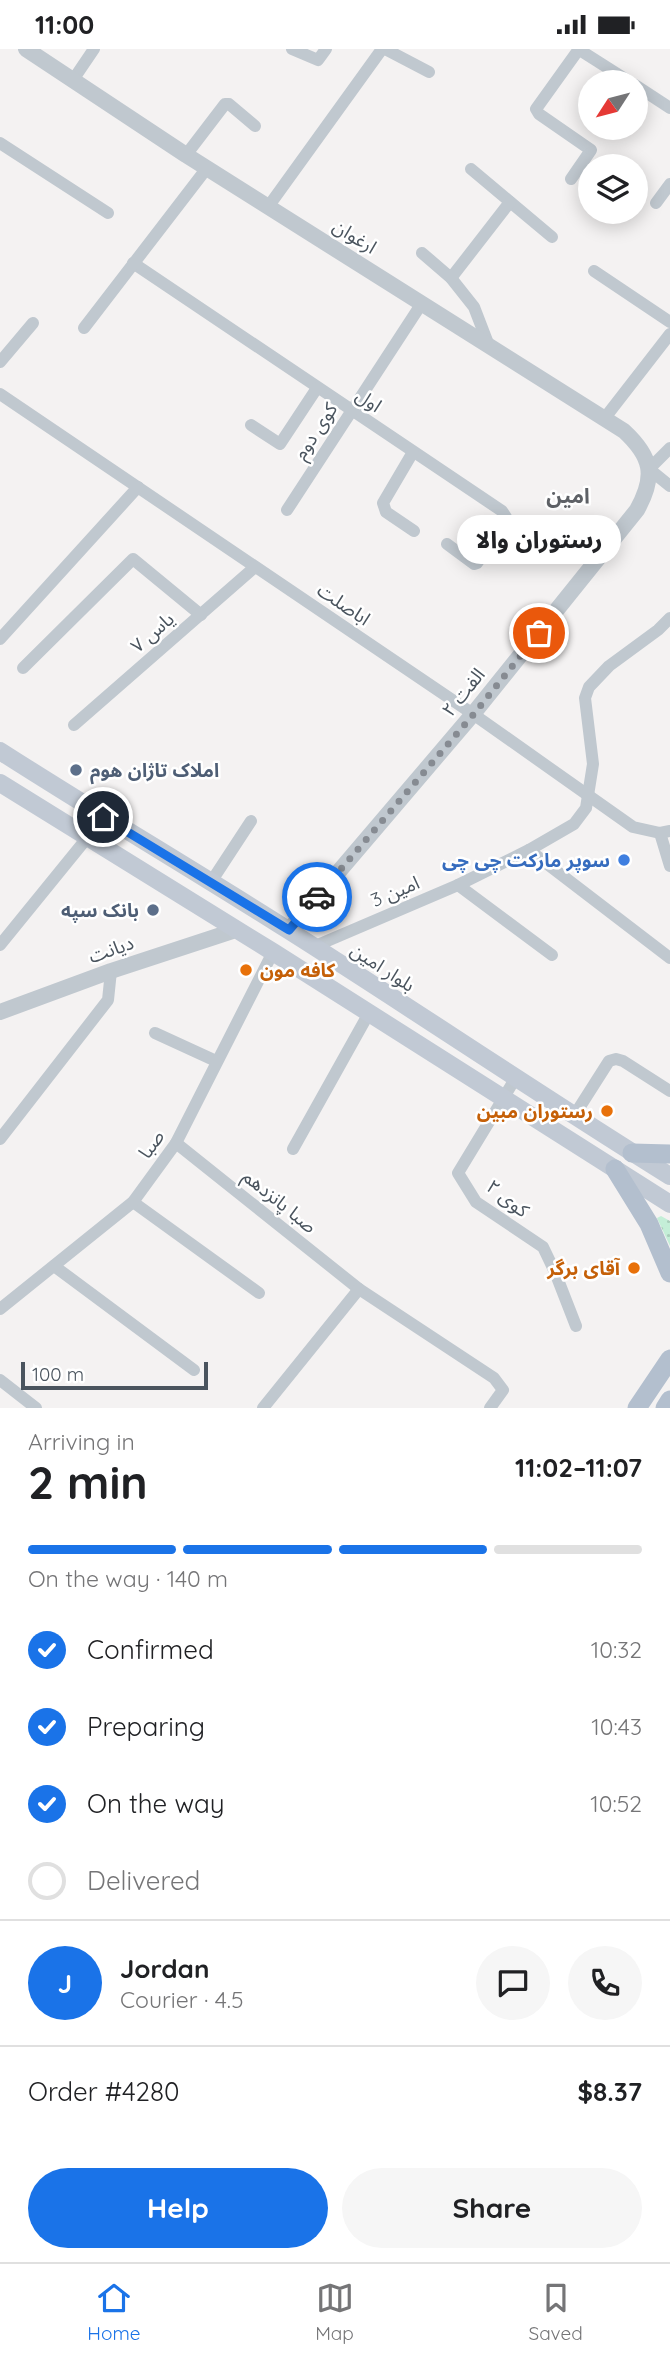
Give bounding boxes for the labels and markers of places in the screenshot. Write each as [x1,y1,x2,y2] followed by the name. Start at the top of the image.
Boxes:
[457,514,621,563] callout: رستوران والا
[509,603,569,663] pin
[90,758,219,785] place label: املاک تاژان هوم
[68,762,84,778] marker: املاک تاژان هوم
[73,787,133,847] pin
[442,848,610,873] place label: سوپر مارکت چی چی
[616,852,632,868] marker: سوپر مارکت چی چی
[61,898,139,923] place label: بانک سپه
[145,902,161,918] marker: بانک سپه
[260,958,336,982] place label: کافه مون
[238,962,254,978] marker: کافه مون
[477,1099,593,1123] place label: رستوران مبین
[599,1103,615,1119] marker: رستوران مبین
[546,1256,621,1280] place label: آقاى برگر
[626,1260,642,1276] marker: آقاى برگر

